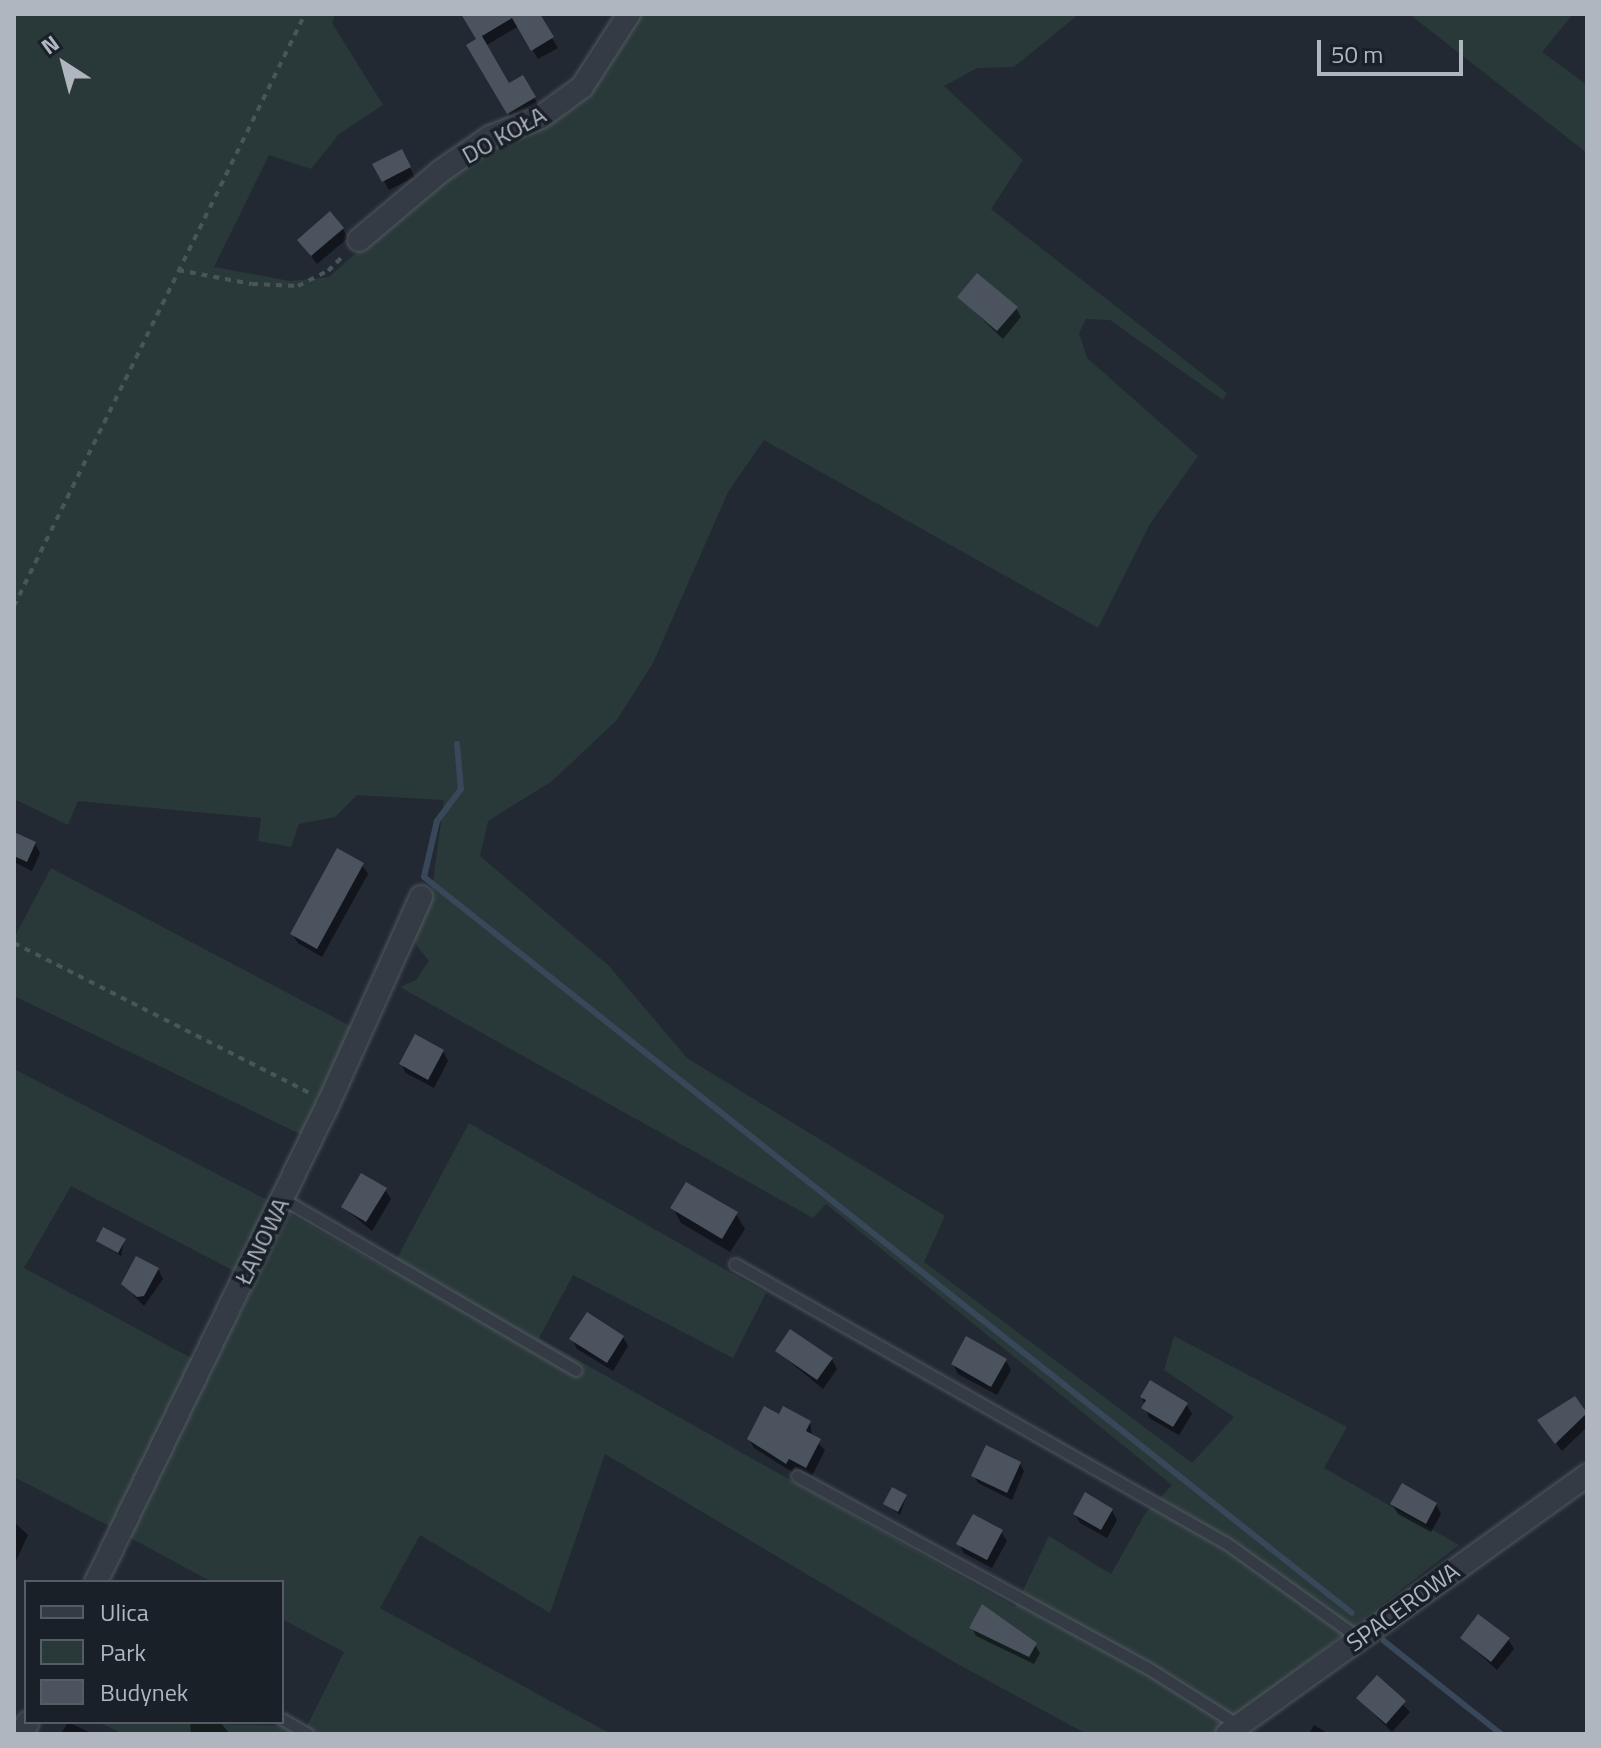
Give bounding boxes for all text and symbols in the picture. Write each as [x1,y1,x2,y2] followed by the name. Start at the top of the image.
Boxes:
[24,24,104,104] north arrow
[1321,24,1467,74] scale bar
[34,26,66,63] text: N
[1331,36,1383,72] text: 50 m
[457,100,551,170] street label: DO KOŁA
[229,1193,295,1289] street label: ŁANOWA
[1341,1556,1465,1658] street label: SPACEROWA
[24,1580,284,1724] legend
[100,1594,149,1630] text: Ulica
[100,1634,146,1670] text: Park
[100,1674,188,1710] text: Budynek

